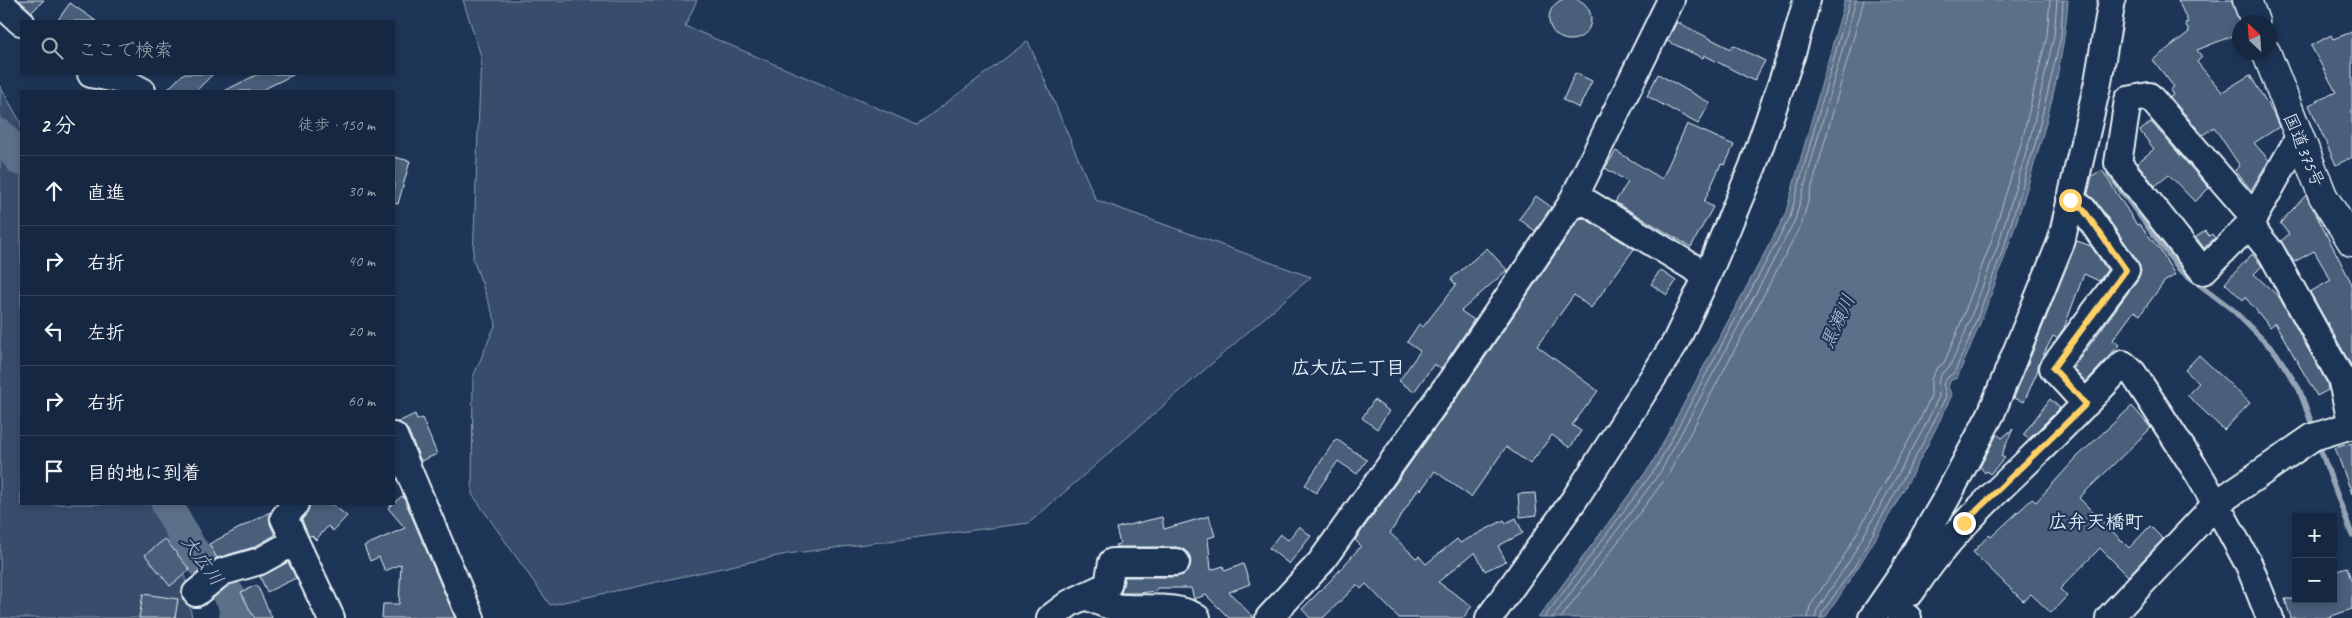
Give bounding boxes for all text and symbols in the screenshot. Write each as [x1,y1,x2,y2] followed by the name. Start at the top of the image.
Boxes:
[2232,15,2277,60] north arrow
[20,20,395,75] search box
[38,34,66,62] icon: search
[78,38,173,62] text: ここで検索
[2279,110,2329,190] street label: 国道375号
[40,112,76,138] text: 2 分
[298,115,375,135] text: 徒歩 · 150 m
[40,177,68,205] icon: ahead
[87,181,125,205] text: 直進
[348,181,375,201] text: 30 m
[2059,189,2082,212] route start
[40,247,68,275] icon: right
[87,251,125,275] text: 右折
[348,251,375,271] text: 40 m
[1815,291,1861,352] water label: 黒瀬川
[40,317,68,345] icon: left
[87,321,125,345] text: 左折
[348,321,375,341] text: 20 m
[1291,356,1405,380] district label: 広大広二丁目
[40,387,68,415] icon: right
[87,391,125,415] text: 右折
[348,391,375,411] text: 60 m
[40,457,68,485] icon: arrive
[87,461,201,485] text: 目的地に到着
[2048,510,2144,534] district label: 広弁天橋町
[1953,512,1976,535] route end
[2292,513,2337,603] map controls
[2292,513,2337,558] button: +
[176,530,229,591] water label: 大広川
[2292,558,2337,603] button: −

